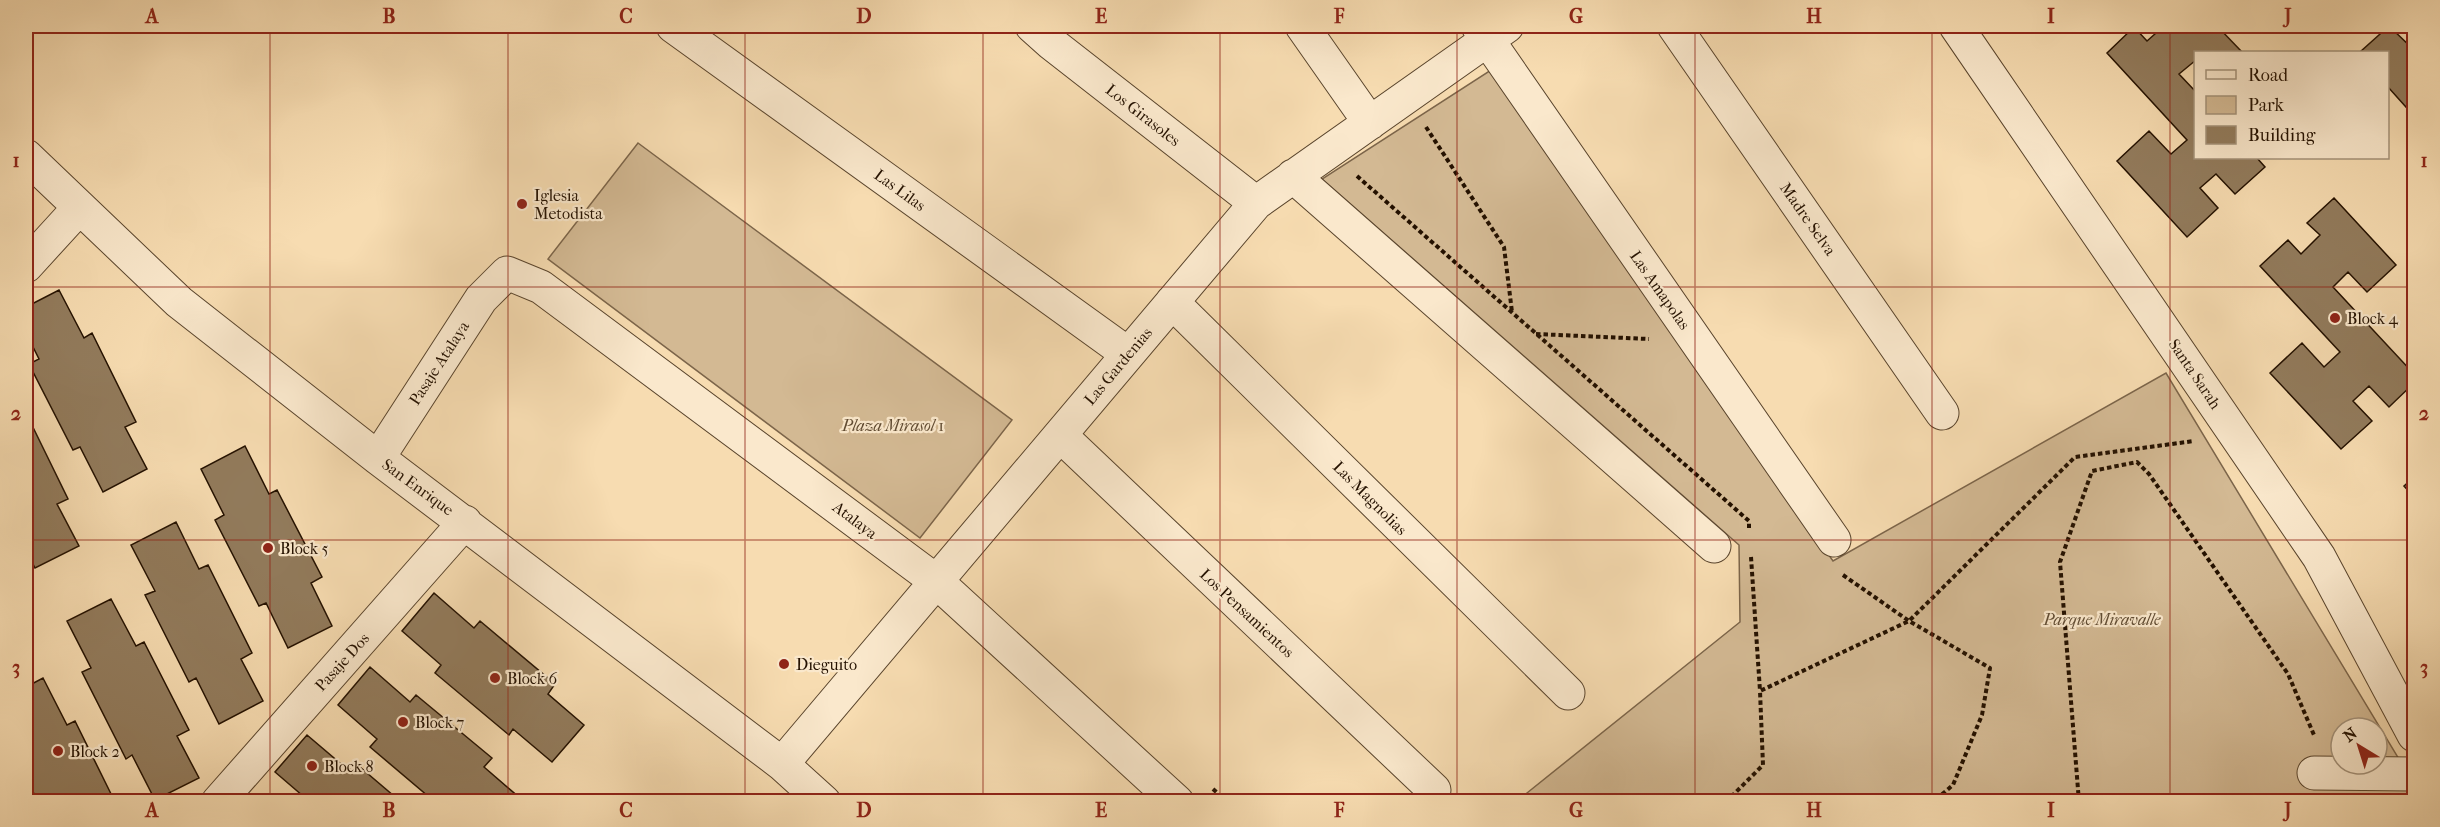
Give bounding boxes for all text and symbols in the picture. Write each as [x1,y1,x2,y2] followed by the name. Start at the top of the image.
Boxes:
[144,5,160,28] text: A
[382,5,396,28] text: B
[619,5,633,28] text: C
[856,5,872,28] text: D
[1095,5,1107,28] text: E
[1333,5,1345,28] text: F
[1569,5,1583,28] text: G
[1806,5,1822,28] text: H
[2047,5,2055,28] text: I
[2282,5,2292,28] text: J
[2194,51,2389,159] legend
[2248,65,2288,86] text: Road
[1102,80,1184,150] street label: Los Girasoles
[2248,95,2285,116] text: Park
[2248,125,2316,146] text: Building
[12,149,20,172] text: 1
[2420,149,2428,172] text: 1
[871,165,929,215] street label: Las Lilas
[1776,179,1840,260] street label: Madre Selva
[534,186,603,223] place label: Iglesia Metodista
[515,197,529,211] marker: Iglesia Metodista
[1626,247,1694,333] street label: Las Amapolas
[2347,309,2399,328] place label: Block 4
[2328,311,2342,325] marker: Block 4
[405,317,474,409] street label: Pasaje Atalaya
[1080,323,1156,409] street label: Las Gardenias
[2165,335,2225,413] street label: Santa Sarah
[11,402,21,425] text: 2
[2419,402,2429,425] text: 2
[841,416,944,435] park label: Plaza Mirasol 1
[378,455,458,519] street label: San Enrique
[1329,457,1411,539] street label: Las Magnolias
[828,497,881,543] street label: Atalaya
[280,539,329,558] place label: Block 5
[261,541,275,555] marker: Block 5
[1196,565,1298,662] street label: Los Pensamientos
[2042,610,2161,629] park label: Parque Miravalle
[311,629,373,695] street label: Pasaje Dos
[796,655,857,674] place label: Dieguito
[12,656,20,679] text: 3
[2420,656,2428,679] text: 3
[777,657,791,671] marker: Dieguito
[507,669,558,688] place label: Block 6
[488,671,502,685] marker: Block 6
[415,713,465,732] place label: Block 7
[396,715,410,729] marker: Block 7
[2329,716,2389,776] north arrow
[2339,723,2361,746] text: N
[70,742,120,761] place label: Block 2
[51,744,65,758] marker: Block 2
[324,757,374,776] place label: Block 8
[305,759,319,773] marker: Block 8
[144,799,160,822] text: A
[382,799,396,822] text: B
[619,799,633,822] text: C
[856,799,872,822] text: D
[1095,799,1107,822] text: E
[1333,799,1345,822] text: F
[1569,799,1583,822] text: G
[1806,799,1822,822] text: H
[2047,799,2055,822] text: I
[2282,799,2292,822] text: J

